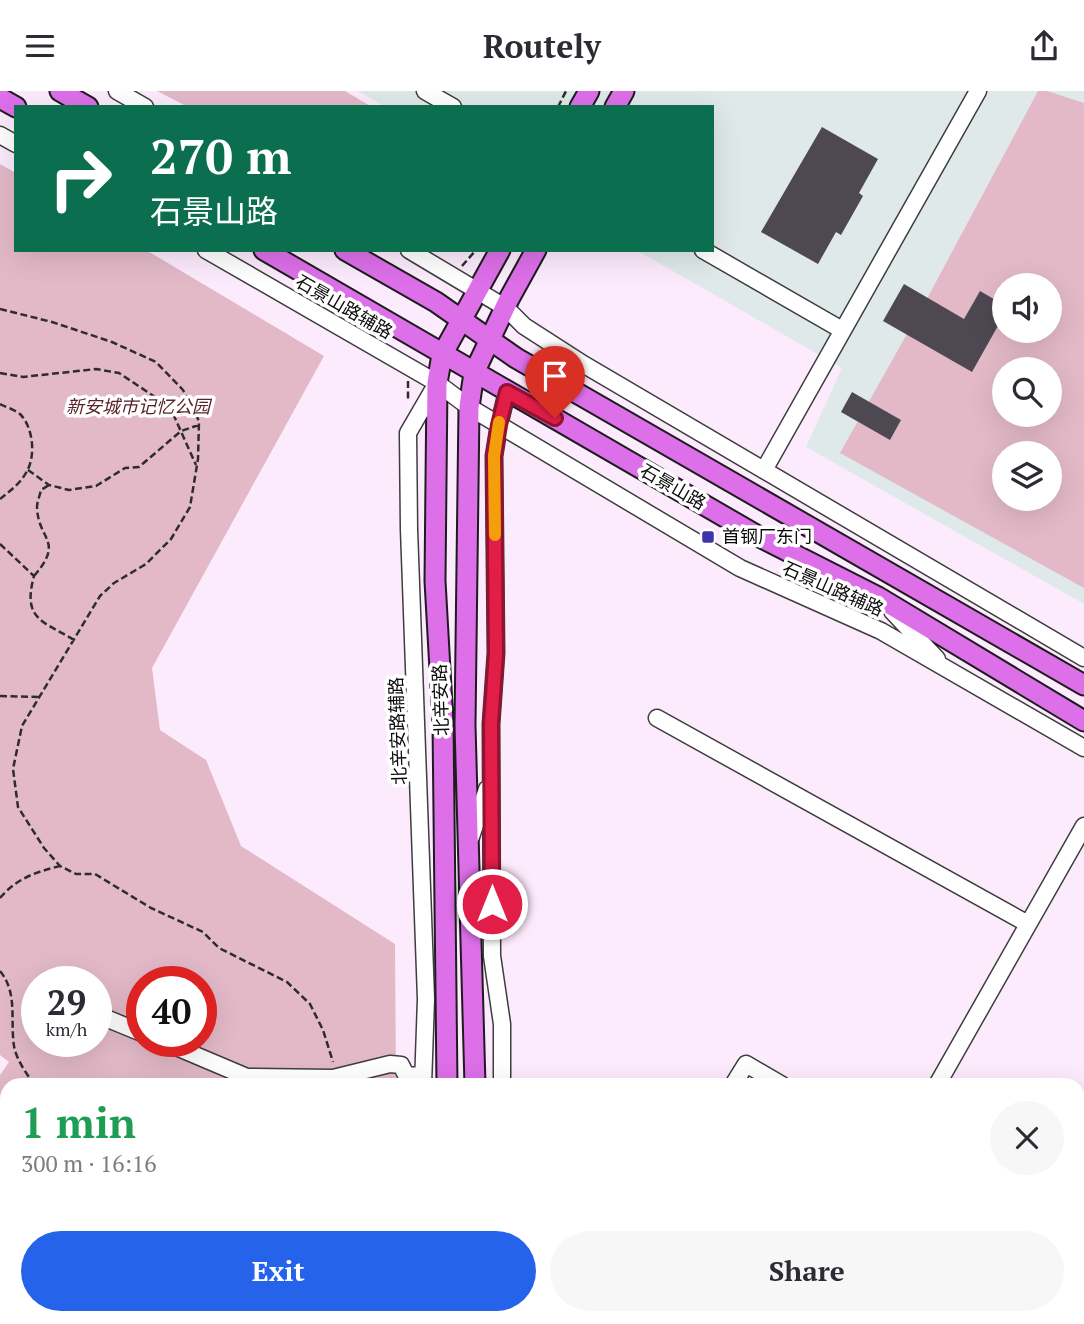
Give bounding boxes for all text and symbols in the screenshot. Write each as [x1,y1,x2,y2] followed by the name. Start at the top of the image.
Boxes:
[483,25,601,67] text: Routely
[21,27,59,65] icon: menu
[1025,27,1063,65] icon: share
[150,123,292,188] text: 270 m
[35,133,126,224] icon: right
[150,190,278,232] text: 石景山路
[292,269,397,344] street label: 石景山路辅路
[992,273,1062,511] map controls
[992,273,1062,343] button: sound
[525,346,585,418] pin
[536,357,574,395] icon: arrive
[992,357,1062,427] button: search
[66,394,213,418] park label: 新安城市记忆公园
[992,441,1062,511] button: layers
[636,458,711,515] street label: 石景山路
[722,524,812,548] place label: 首钢厂东门
[700,529,716,545] marker: 首钢厂东门
[779,555,888,621] street label: 石景山路辅路
[427,664,453,736] street label: 北辛安路
[383,677,411,785] street label: 北辛安路辅路
[455,867,529,941] position arrow
[126,966,217,1057] speed limit sign: 40
[47,979,86,1025] text: 29
[46,1017,87,1041] text: km/h
[21,1094,136,1150] text: 1 min
[990,1101,1064,1175] button: close
[21,1148,156,1179] text: 300 m · 16:16
[21,1231,536,1311] button: Exit
[550,1231,1064,1311] button: Share

